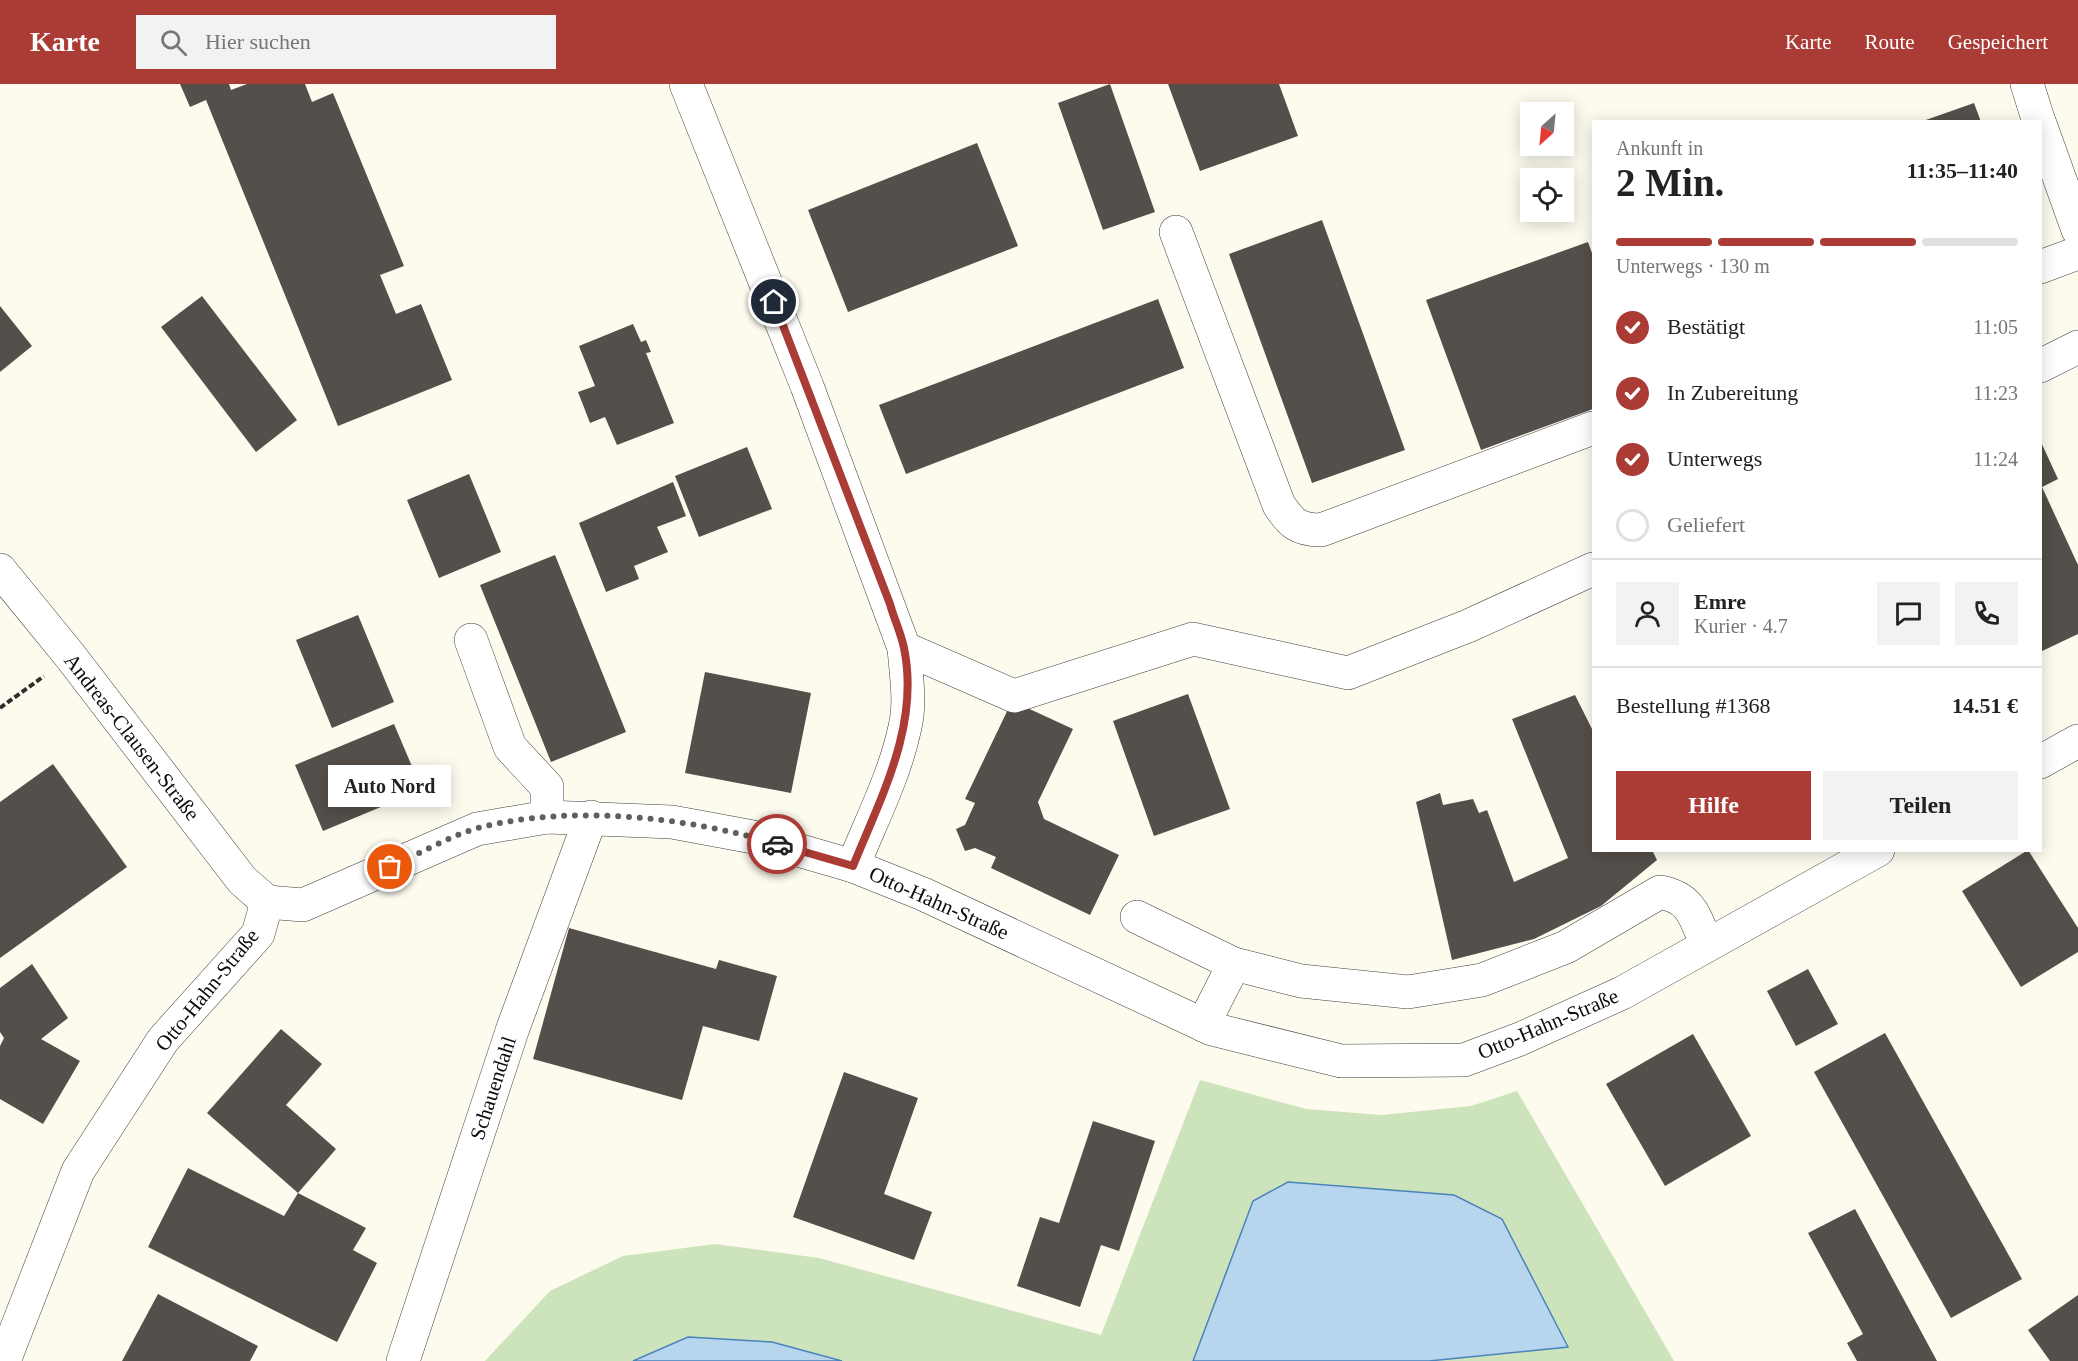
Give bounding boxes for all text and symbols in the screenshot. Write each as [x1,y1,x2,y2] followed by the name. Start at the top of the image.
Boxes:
[136,15,556,69] search box
[30,26,100,57] text: Karte
[157,26,190,59] icon: search
[205,29,311,54] text: Hier suchen
[1785,30,1832,54] text: Karte
[1865,30,1915,54] text: Route
[1948,30,2048,54] text: Gespeichert
[1520,102,1574,156] north arrow
[1520,102,1574,222] map controls
[1616,137,1703,159] text: Ankunft in
[1907,158,2018,183] text: 11:35–11:40
[1616,161,1724,204] text: 2 Min.
[1520,168,1574,222] button: locate
[1616,255,1770,277] text: Unterwegs · 130 m
[748,276,799,327] pin
[757,285,790,318] icon: home
[1616,311,1649,344] icon: check
[1667,314,1745,339] text: Bestätigt
[1973,316,2018,338] text: 11:05
[1616,377,1649,410] icon: check
[1667,380,1798,405] text: In Zubereitung
[1973,382,2018,404] text: 11:23
[1616,443,1649,476] icon: check
[1667,446,1762,471] text: Unterwegs
[1973,448,2018,470] text: 11:24
[1667,512,1745,537] text: Geliefert
[1616,582,1679,645] button: person
[1877,582,1940,645] button: chat
[1955,582,2018,645] button: phone
[1694,589,1746,614] text: Emre
[1694,615,1788,637] text: Kurier · 4.7
[59,649,205,825] street label: Andreas-Clausen-Straße
[1616,693,1771,718] text: Bestellung #1368
[1952,693,2018,718] text: 14.51 €
[328,765,452,807] callout: Auto Nord
[1616,771,1811,840] button: Hilfe
[1823,771,2018,840] button: Teilen
[344,775,435,797] text: Auto Nord
[747,814,807,874] courier
[761,828,794,861] icon: car
[364,841,415,892] pin
[373,850,406,883] icon: bag
[865,861,1013,945] street label: Otto-Hahn-Straße
[150,924,264,1056] street label: Otto-Hahn-Straße
[1474,984,1622,1064] street label: Otto-Hahn-Straße
[465,1033,521,1143] street label: Schauendahl

